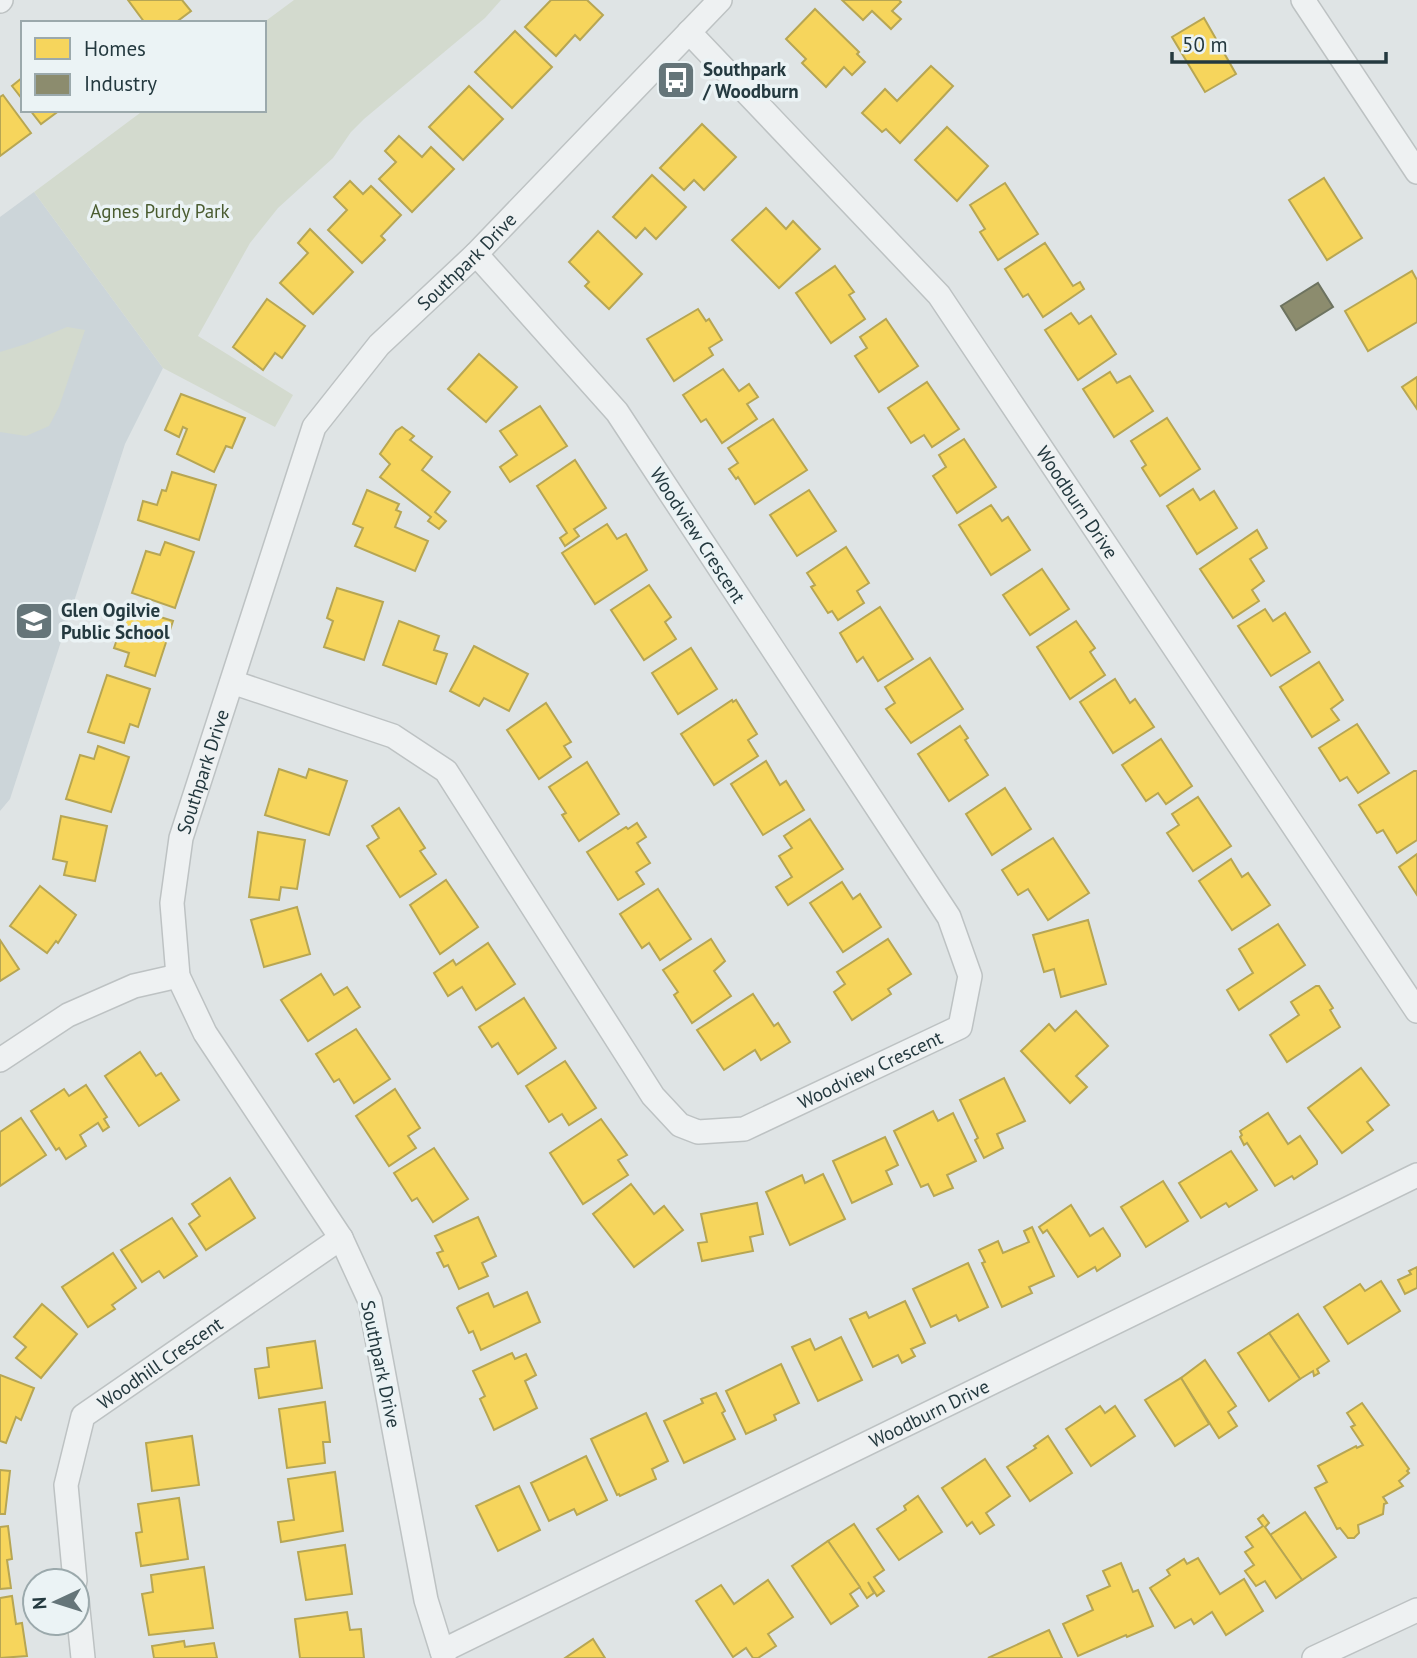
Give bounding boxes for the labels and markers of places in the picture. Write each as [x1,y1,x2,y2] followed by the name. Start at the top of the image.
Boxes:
[702,57,799,103] place label: Southpark / Woodburn
[655,59,697,101] bus stop icon: Southpark / Woodburn
[61,598,170,644] place label: Glen Ogilvie Public School
[13,600,55,642] school or university icon: Glen Ogilvie Public School

